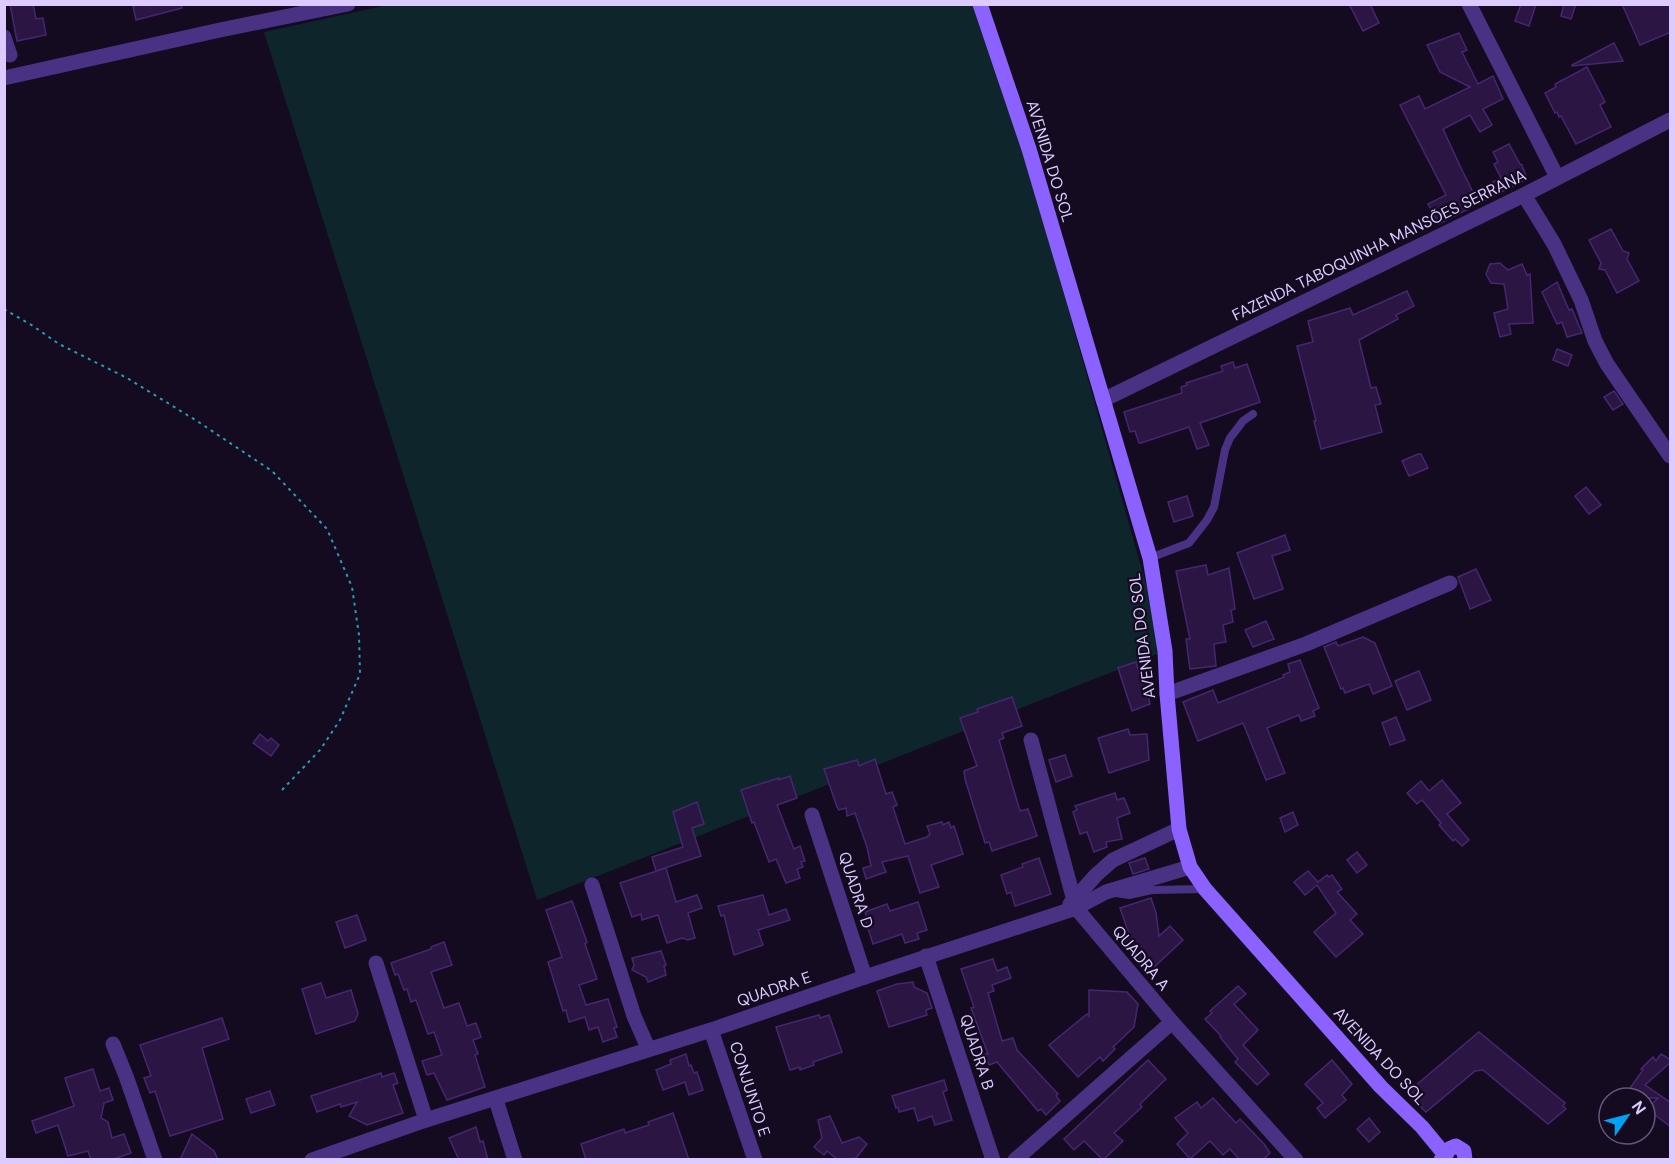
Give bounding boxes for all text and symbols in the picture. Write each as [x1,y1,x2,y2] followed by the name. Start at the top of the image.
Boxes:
[1021,97,1079,225] street label: AVENIDA DO SOL
[1228,164,1530,326] street label: FAZENDA TABOQUINHA MANSÕES SERRANA
[1124,572,1160,700] street label: AVENIDA DO SOL
[834,849,878,931] street label: QUADRA D
[1108,921,1175,995] street label: QUADRA A
[734,966,814,1012] street label: QUADRA E
[1329,1003,1431,1109] street label: AVENIDA DO SOL
[955,1012,999,1092] street label: QUADRA B
[725,1039,775,1139] street label: CONJUNTO E
[1597,1086,1657,1146] north arrow
[1627,1097,1651,1118] text: N

